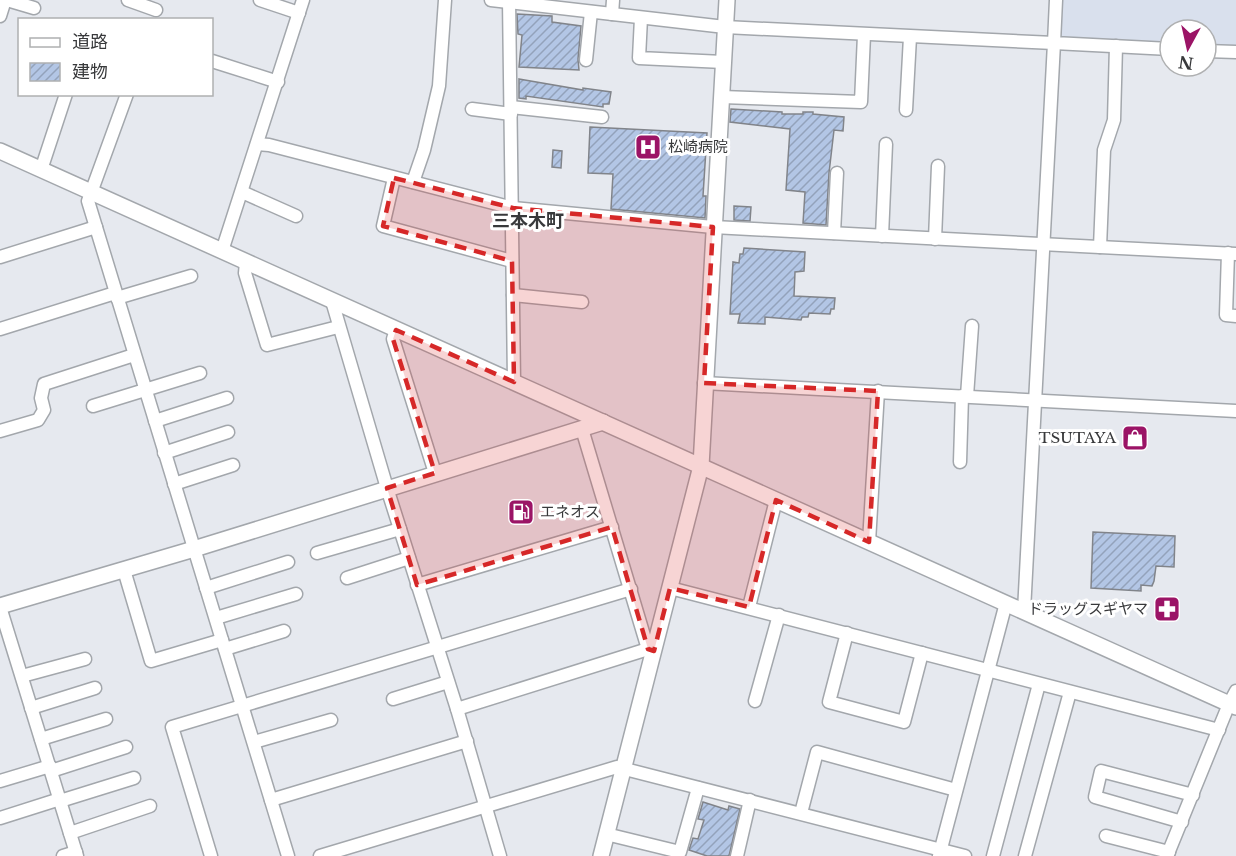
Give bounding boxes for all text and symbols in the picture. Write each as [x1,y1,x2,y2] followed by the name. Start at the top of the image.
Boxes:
[18,18,213,96] legend
[1158,18,1218,78] north arrow
[72,31,108,53] text: 道路
[1177,52,1195,74] text: N
[72,61,108,83] text: 建物
[633,132,663,162] hospital icon: 松崎病院
[668,137,728,156] place label: 松崎病院
[492,210,564,232] district label: 三本木町
[1120,423,1150,453] shop icon: TSUTAYA
[1038,428,1116,447] place label: TSUTAYA
[506,497,536,527] fuel station icon: エネオス
[540,502,600,521] place label: エネオス
[1152,594,1182,624] pharmacy icon: ドラッグスギヤマ
[1028,599,1148,618] place label: ドラッグスギヤマ

